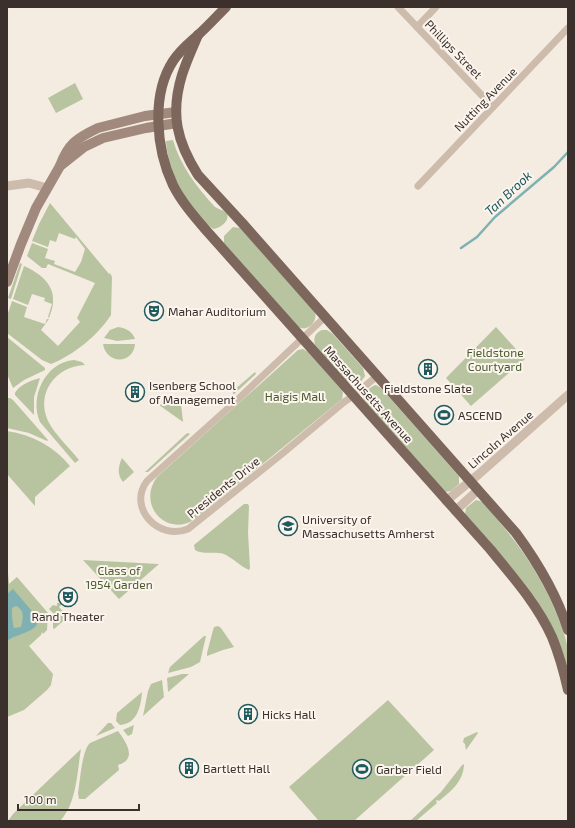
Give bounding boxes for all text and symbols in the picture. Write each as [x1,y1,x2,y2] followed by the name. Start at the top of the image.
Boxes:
[422,17,486,82] street label: Phillips Street
[451,64,519,134] street label: Nutting Avenue
[481,167,535,219] water label: Tan Brook
[143,300,165,322] theatre icon: Mahar Auditorium
[168,304,266,318] place label: Mahar Auditorium
[322,343,416,445] street label: Massachusetts Avenue
[466,345,524,373] park label: Fieldstone Courtyard
[417,358,439,380] building icon: Fieldstone Slate
[149,378,236,406] place label: Isenberg School of Management
[124,381,146,403] building icon: Isenberg School of Management
[384,381,472,395] place label: Fieldstone Slate
[265,389,326,403] park label: Haigis Mall
[433,404,455,426] sports icon: ASCEND
[465,407,535,471] street label: Lincoln Avenue
[458,408,502,422] place label: ASCEND
[184,453,262,521] street label: Presidents Drive
[302,512,435,540] place label: University of Massachusetts Amherst
[277,515,299,537] school or university icon: University of Massachusetts Amherst
[85,563,153,591] park label: Class of 1954 Garden
[57,586,79,608] theatre icon: Rand Theater
[31,609,105,623] place label: Rand Theater
[237,703,259,725] building icon: Hicks Hall
[262,707,316,721] place label: Hicks Hall
[178,757,200,779] building icon: Bartlett Hall
[351,758,373,780] sports icon: Garber Field
[203,761,270,775] place label: Bartlett Hall
[376,762,442,776] place label: Garber Field
[18,786,139,812] scale bar
[24,792,56,806] text: 100 m

